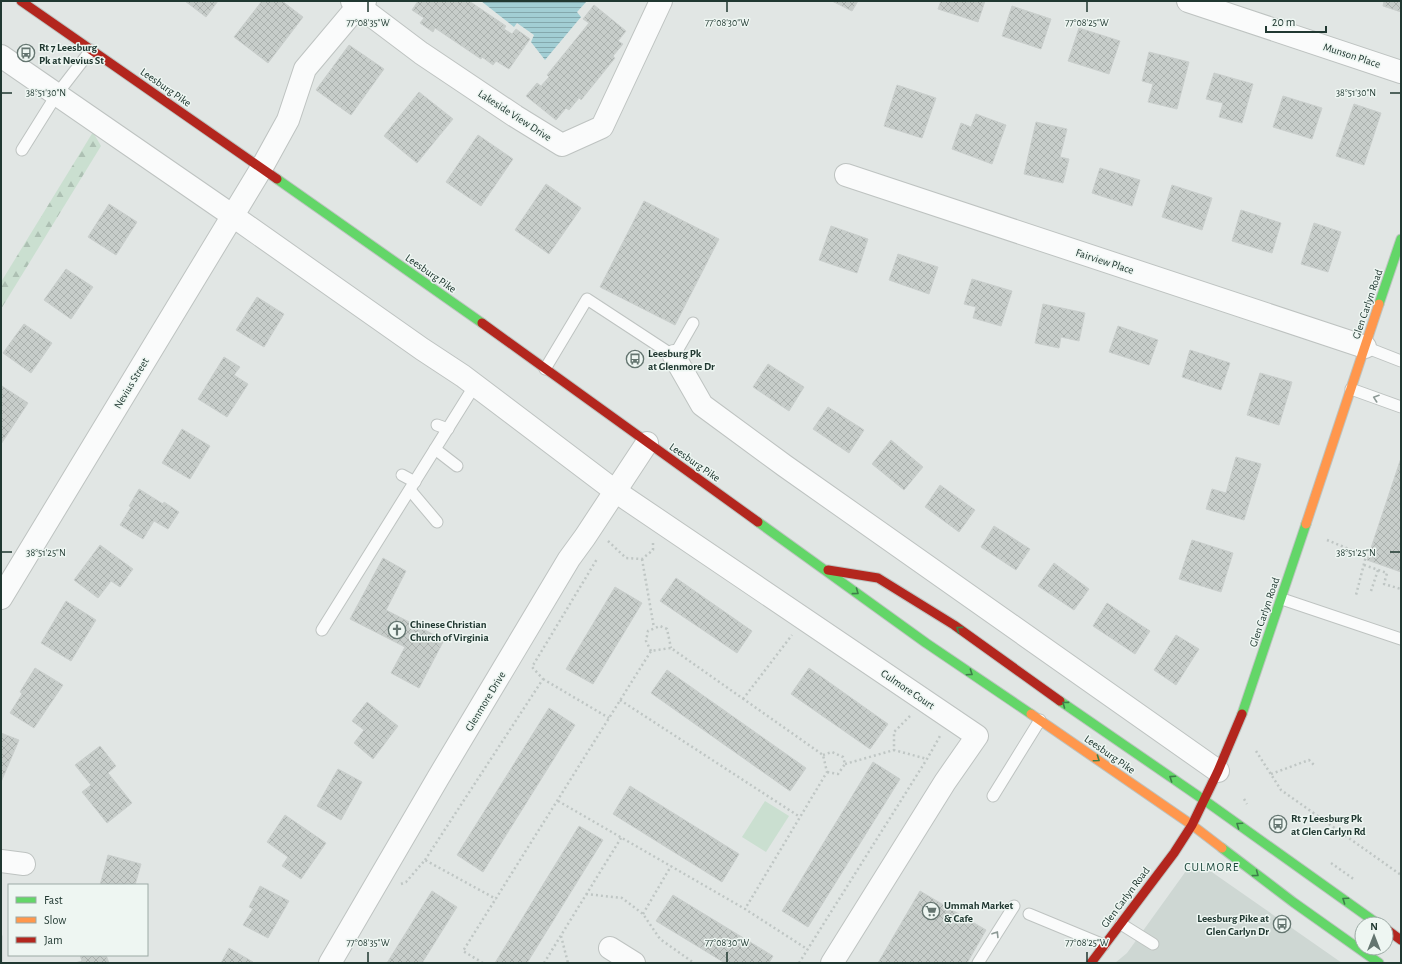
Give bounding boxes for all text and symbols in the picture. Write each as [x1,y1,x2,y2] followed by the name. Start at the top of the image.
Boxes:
[1266,8,1326,34] scale bar
[1272,16,1295,28] text: 20 m
[346,18,390,28] text: 77°08'35"W
[705,18,749,28] text: 77°08'30"W
[1065,18,1109,28] text: 77°08'25"W
[1322,41,1382,70] street label: Munson Place
[39,42,104,66] place label: Rt 7 Leesburg Pk at Nevius St
[16,43,36,63] bus stop icon: Rt 7 Leesburg Pk at Nevius St
[138,66,193,109] street label: Leesburg Pike
[26,88,66,98] text: 38°51'30"N
[476,88,553,143] street label: Lakeside View Drive
[1336,88,1376,98] text: 38°51'30"N
[1074,247,1135,276] street label: Fairview Place
[403,252,458,295] street label: Leesburg Pike
[1350,268,1385,340] street label: Glen Carlyn Road
[648,348,715,372] place label: Leesburg Pk at Glenmore Dr
[625,349,645,369] bus stop icon: Leesburg Pk at Glenmore Dr
[112,356,151,411] street label: Nevius Street
[1373,394,1380,402] one-way arrow
[667,441,722,484] street label: Leesburg Pike
[26,548,66,558] text: 38°51'25"N
[1336,548,1376,558] text: 38°51'25"N
[1247,576,1282,648] street label: Glen Carlyn Road
[852,587,859,595] one-way arrow
[410,619,489,643] place label: Chinese Christian Church of Virginia
[387,620,407,640] church icon: Chinese Christian Church of Virginia
[956,626,963,633] one-way arrow
[879,668,937,712] street label: Culmore Court
[966,668,973,676] one-way arrow
[463,670,507,733] street label: Glenmore Drive
[1062,702,1069,709] one-way arrow
[1082,733,1137,776] street label: Leesburg Pike
[1093,754,1100,762] one-way arrow
[1169,776,1176,783] one-way arrow
[1291,813,1366,837] place label: Rt 7 Leesburg Pk at Glen Carlyn Rd
[1268,814,1288,834] bus stop icon: Rt 7 Leesburg Pk at Glen Carlyn Rd
[1236,822,1243,829] one-way arrow
[1184,861,1240,873] district label: CULMORE
[1099,865,1152,930] street label: Glen Carlyn Road
[1252,869,1259,876] one-way arrow
[8,884,148,956] legend
[44,894,63,906] text: Fast
[1342,898,1349,905] one-way arrow
[944,900,1013,924] place label: Ummah Market & Cafe
[921,901,941,921] supermarket icon: Ummah Market & Cafe
[1197,913,1269,937] place label: Leesburg Pike at Glen Carlyn Dr
[44,914,66,926] text: Slow
[1272,914,1292,934] bus stop icon: Leesburg Pike at Glen Carlyn Dr
[1354,916,1394,956] north arrow
[1370,921,1378,932] text: N
[991,932,998,939] one-way arrow
[44,934,63,946] text: Jam
[346,938,390,948] text: 77°08'35"W
[705,938,749,948] text: 77°08'30"W
[1065,938,1109,948] text: 77°08'25"W

